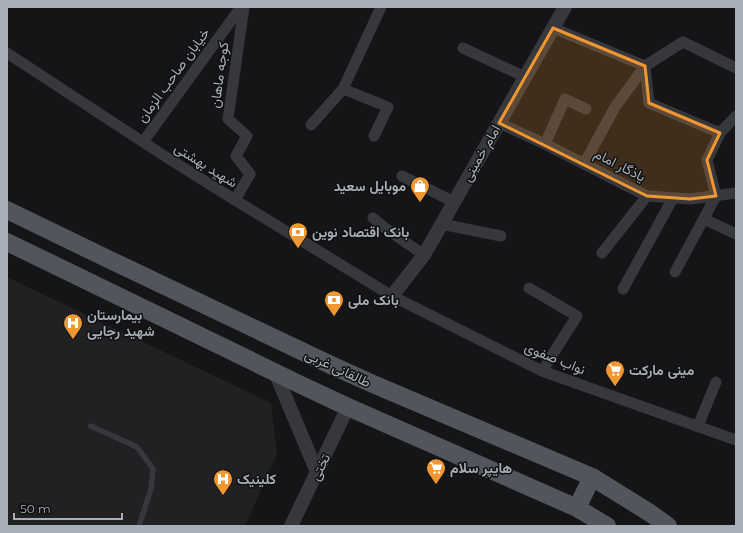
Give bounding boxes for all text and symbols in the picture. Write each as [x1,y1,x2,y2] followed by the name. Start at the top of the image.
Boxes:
[133,24,213,126] street label: خیابان صاحب الزمان
[205,41,233,109] street label: کوجه ماهان
[458,121,504,185] street label: امام خمینی
[171,138,241,192] street label: شهید بهشتی
[591,144,649,186] street label: یاذگار امام
[409,175,431,203] shop icon: موبایل سعید
[334,177,406,195] place label: موبایل سعید
[287,221,309,249] bank icon: بانک اقتصاد نوین
[312,223,409,241] place label: بانک اقتصاد نوین
[323,289,345,317] bank icon: بانک ملی
[348,291,399,309] place label: بانک ملی
[87,306,155,340] place label: بیمارستان شهید رجایی
[62,312,84,340] hospital icon: بیمارستان شهید رجایی
[522,338,588,378] street label: نواب صفوی
[302,345,374,391] street label: طالقانی غربی
[604,359,626,387] supermarket icon: مینی مارکت
[629,361,695,379] place label: مینی مارکت
[306,450,334,484] street label: تختی
[425,457,447,485] supermarket icon: هایپر سلام
[450,459,512,478] place label: هایپر سلام
[212,468,234,496] hospital icon: کلینیک
[237,470,276,488] place label: کلینیک
[14,495,122,521] scale bar
[20,501,51,516] text: 50 m

